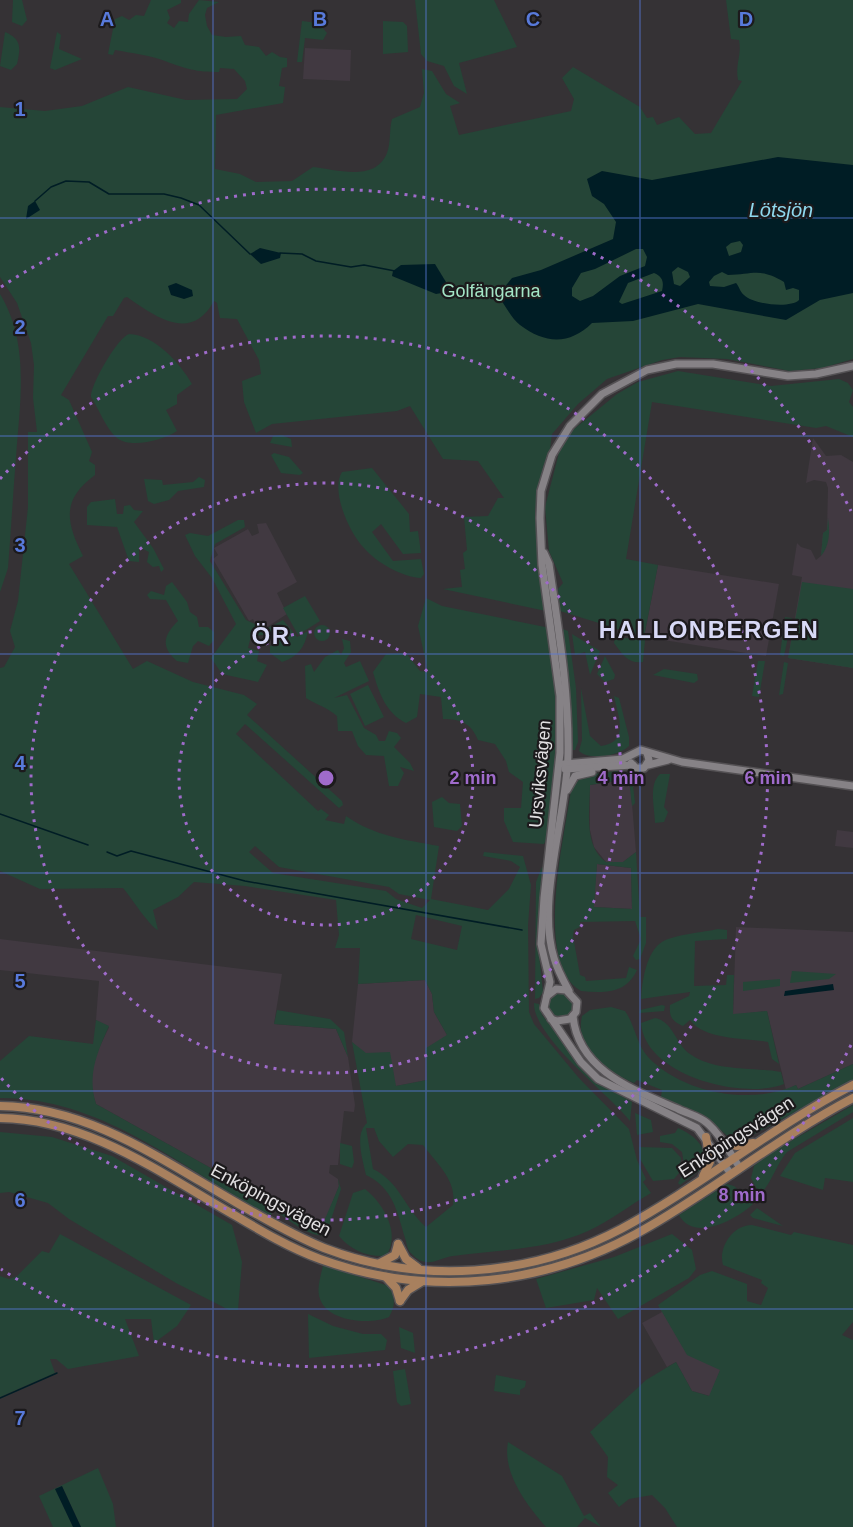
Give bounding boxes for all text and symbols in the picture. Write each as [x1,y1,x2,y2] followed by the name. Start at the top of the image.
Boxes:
[100,8,114,30] text: A
[313,8,327,30] text: B
[526,8,540,30] text: C
[739,8,753,30] text: D
[14,98,26,120] text: 1
[749,199,813,221] water label: Lötsjön
[441,281,542,301] park label: Golfängarna
[14,316,26,338] text: 2
[14,534,26,556] text: 3
[599,616,819,643] district label: HALLONBERGEN
[252,622,291,649] district label: ÖR
[525,719,555,829] street label: Ursviksvägen
[14,752,26,774] text: 4
[316,768,336,788] centre of rings
[449,768,497,788] text: 2 min
[597,768,645,788] text: 4 min
[744,768,792,788] text: 6 min
[14,970,26,992] text: 5
[675,1092,797,1182] street label: Enköpingsvägen
[208,1160,334,1240] street label: Enköpingsvägen
[718,1185,766,1205] text: 8 min
[14,1189,26,1211] text: 6
[14,1407,26,1429] text: 7

